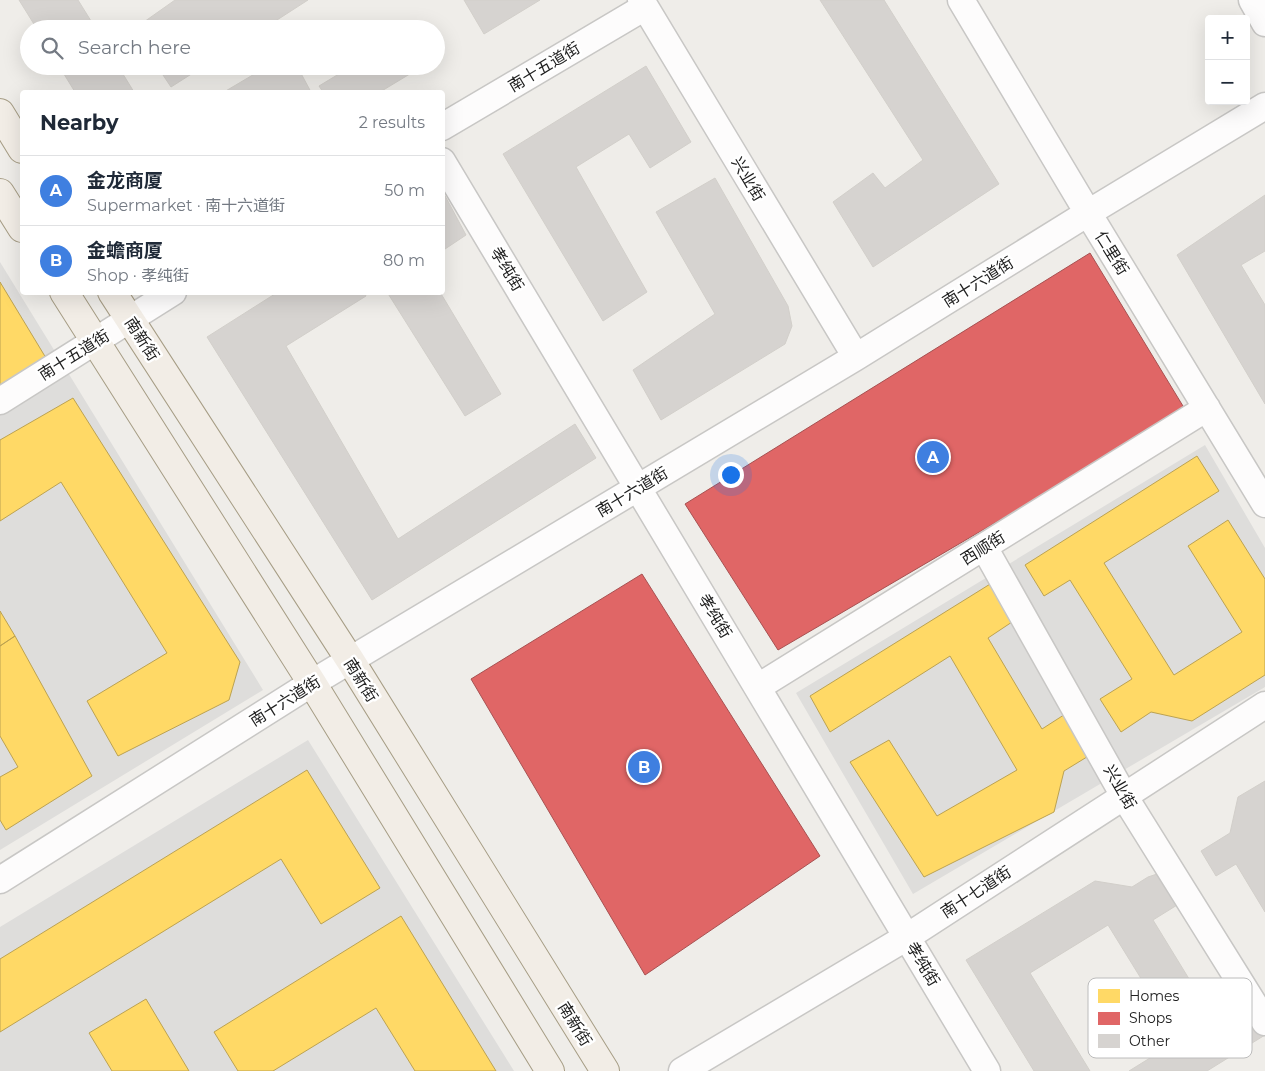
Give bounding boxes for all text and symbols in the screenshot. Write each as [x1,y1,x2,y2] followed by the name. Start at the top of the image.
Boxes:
[1205,15,1250,105] map controls
[1205,15,1250,60] button: +
[20,20,445,75] search box
[38,34,66,62] icon: search
[78,36,191,59] text: Search here
[505,38,583,96] street label: 南十五道街
[1205,60,1250,105] button: −
[40,110,119,135] text: Nearby
[359,113,425,132] text: 2 results
[727,154,769,204] street label: 兴业街
[87,169,163,192] text: 金龙商厦
[50,181,62,200] text: A
[384,181,425,200] text: 50 m
[87,196,285,215] text: Supermarket · 南十六道街
[1091,228,1133,278] street label: 仁里街
[87,239,163,262] text: 金蟾商厦
[486,244,528,294] street label: 孝纯街
[50,251,62,270] text: B
[383,251,425,270] text: 80 m
[939,253,1017,311] street label: 南十六道街
[87,266,189,285] text: Shop · 孝纯街
[121,314,163,364] street label: 南新街
[35,326,113,384] street label: 南十五道街
[917,438,949,476] pin: A
[718,462,744,488] your location
[593,463,671,521] street label: 南十六道街
[958,527,1008,569] street label: 西顺街
[694,591,736,641] street label: 孝纯街
[340,655,382,705] street label: 南新街
[246,672,324,730] street label: 南十六道街
[628,748,660,786] pin: B
[1100,761,1140,813] street label: 兴业街
[937,862,1015,922] street label: 南十七道街
[902,939,944,989] street label: 孝纯街
[1088,978,1252,1058] legend
[1129,987,1179,1005] text: Homes
[554,999,596,1049] street label: 南新街
[1129,1009,1172,1027] text: Shops
[1129,1032,1170,1050] text: Other

